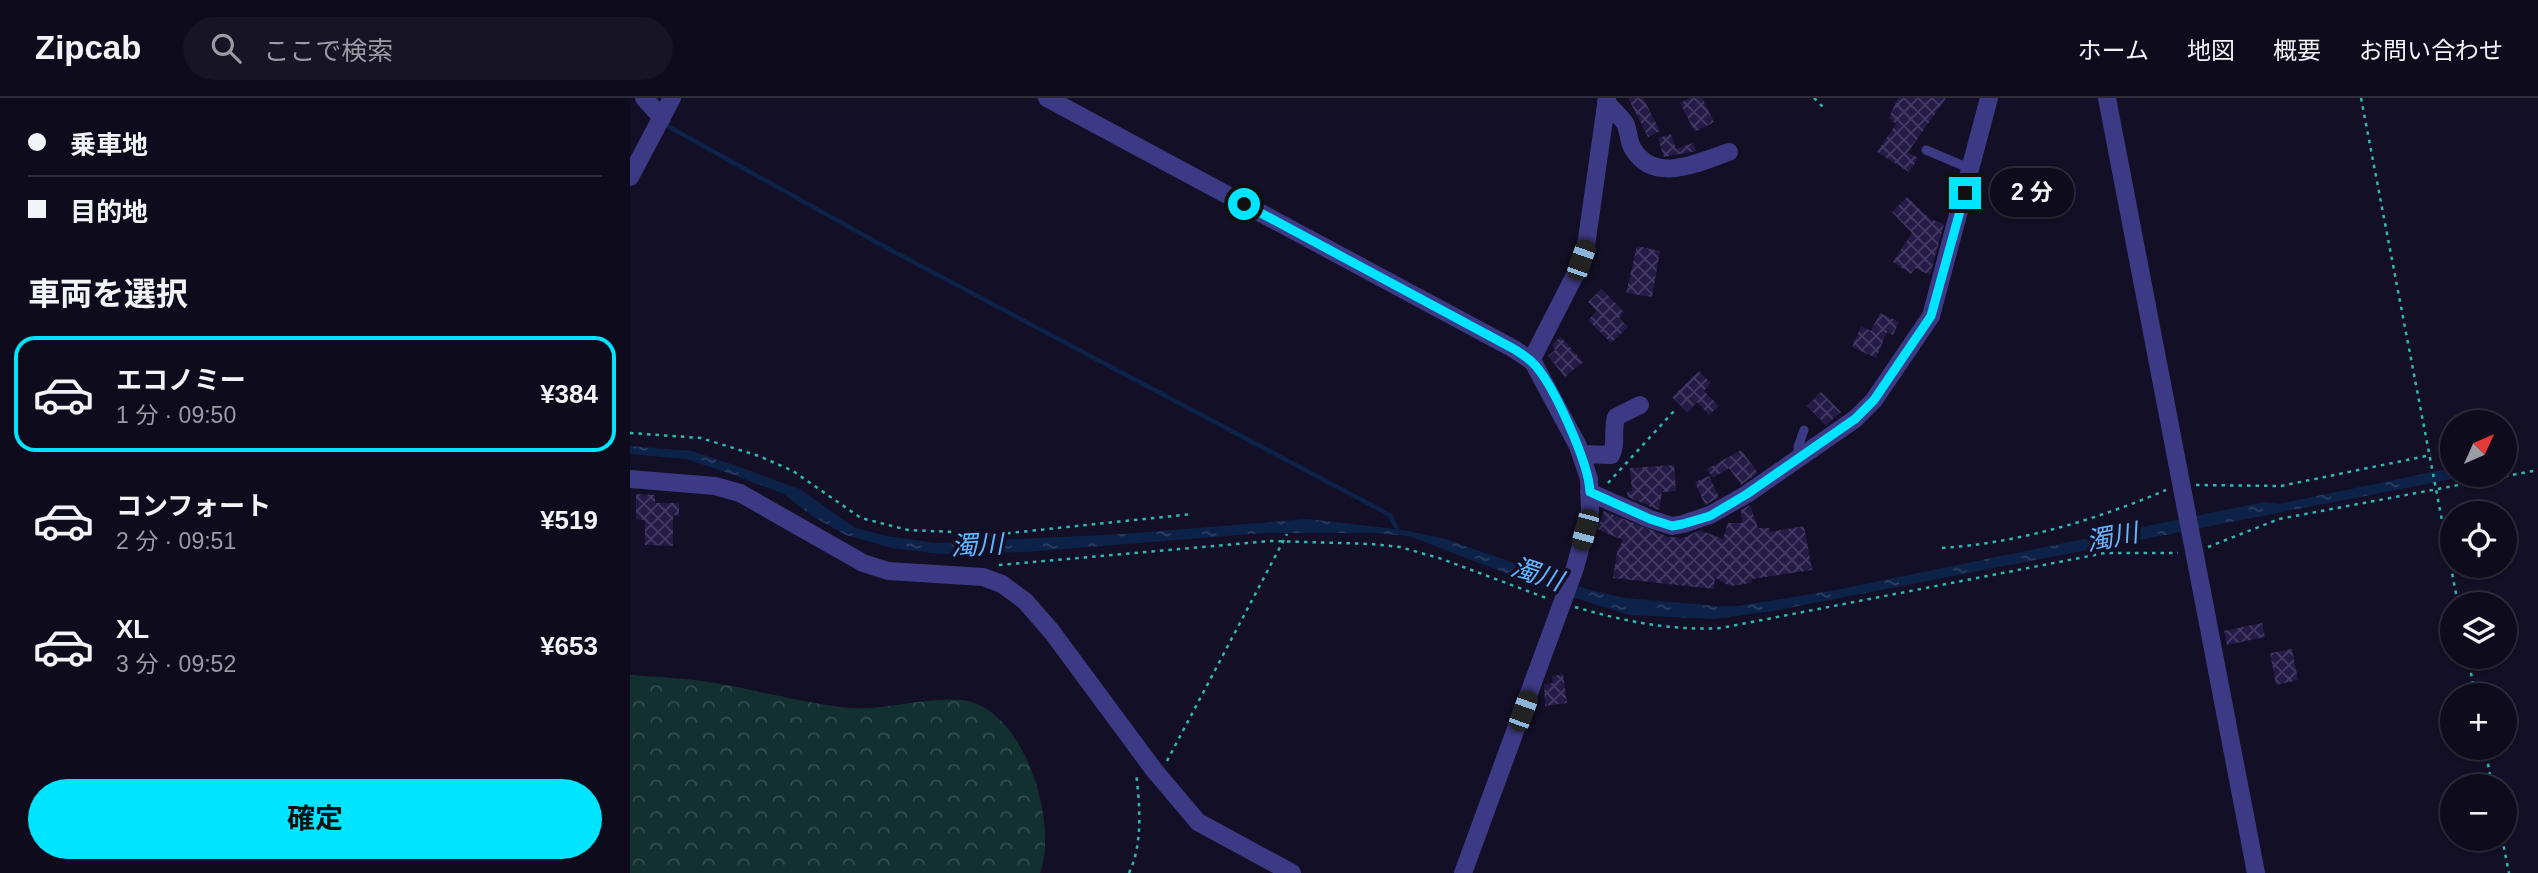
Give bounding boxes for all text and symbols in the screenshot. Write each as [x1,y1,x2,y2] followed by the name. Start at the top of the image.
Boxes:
[183,17,673,80] search box
[35,29,141,66] text: Zipcab
[207,29,245,67] icon: search
[263,36,393,66] text: ここで検索
[2078,37,2149,64] text: ホーム
[2187,37,2235,64] text: 地図
[2273,37,2321,64] text: 概要
[2359,37,2503,64] text: お問い合わせ
[70,130,148,160] text: 乗車地
[1990,168,2074,217] callout: 2 分
[1949,177,1981,209] route end
[2011,179,2053,205] text: 2 分
[1228,188,1260,220] route start
[70,197,148,227] text: 目的地
[1565,237,1598,283] car
[28,276,188,312] text: 車両を選択
[32,363,95,426] icon: car
[116,365,246,395] text: エコノミー
[540,379,598,409] text: ¥384
[116,402,236,428] text: 1 分 · 09:50
[2440,410,2516,486] north arrow
[2440,410,2517,851] map controls
[32,489,95,552] icon: car
[116,491,271,521] text: コンフォート
[2440,501,2517,578] button: locate
[540,505,598,535] text: ¥519
[1570,507,1601,553] car
[2084,517,2143,557] water label: 濁川
[116,528,236,554] text: 2 分 · 09:51
[950,529,1007,561] water label: 濁川
[1508,552,1569,597] water label: 濁川
[2440,592,2517,669] button: layers
[116,614,149,644] text: XL
[32,615,95,678] icon: car
[540,631,598,661] text: ¥653
[116,651,236,677] text: 3 分 · 09:52
[2440,683,2517,760] button: +
[1506,688,1541,734] car
[2440,774,2517,851] button: −
[28,779,602,859] button: 確定

